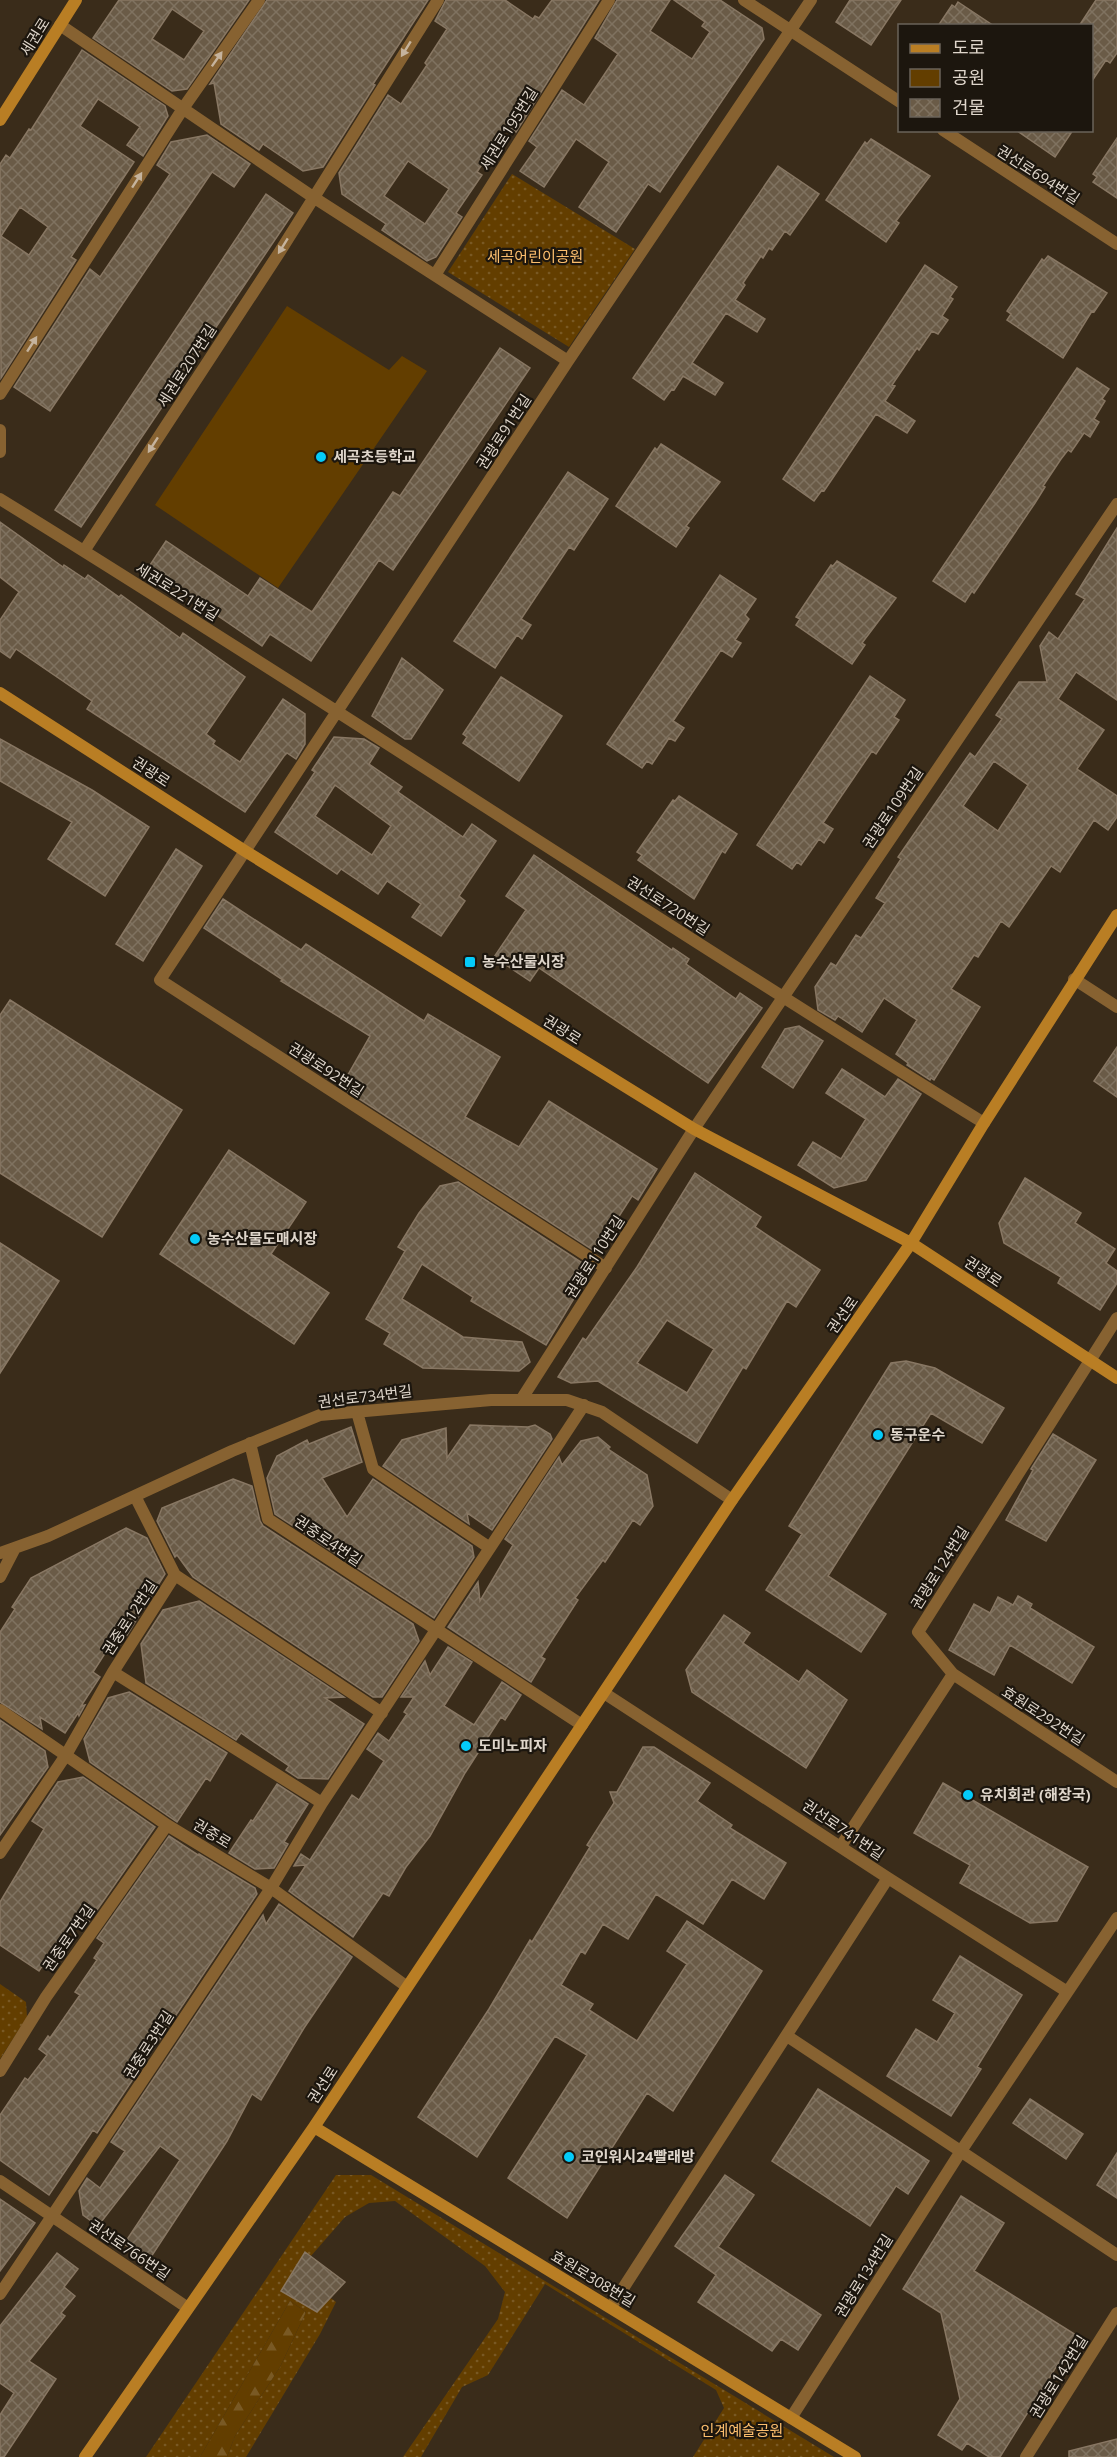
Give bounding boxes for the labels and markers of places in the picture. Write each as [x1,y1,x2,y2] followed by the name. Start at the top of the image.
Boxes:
[333,446,416,466] place label: 세곡초등학교
[314,450,328,464] marker: 세곡초등학교
[482,951,565,971] place label: 농수산물시장
[463,955,477,969] marker: 농수산물시장
[207,1228,318,1248] place label: 농수산물도매시장
[188,1232,202,1246] marker: 농수산물도매시장
[890,1424,945,1444] place label: 동구운수
[871,1428,885,1442] marker: 동구운수
[478,1735,547,1755] place label: 도미노피자
[459,1739,473,1753] marker: 도미노피자
[980,1784,1091,1804] place label: 유치회관 (해장국)
[961,1788,975,1802] marker: 유치회관 (해장국)
[581,2146,695,2166] place label: 코인워시24빨래방
[562,2150,576,2164] marker: 코인워시24빨래방

